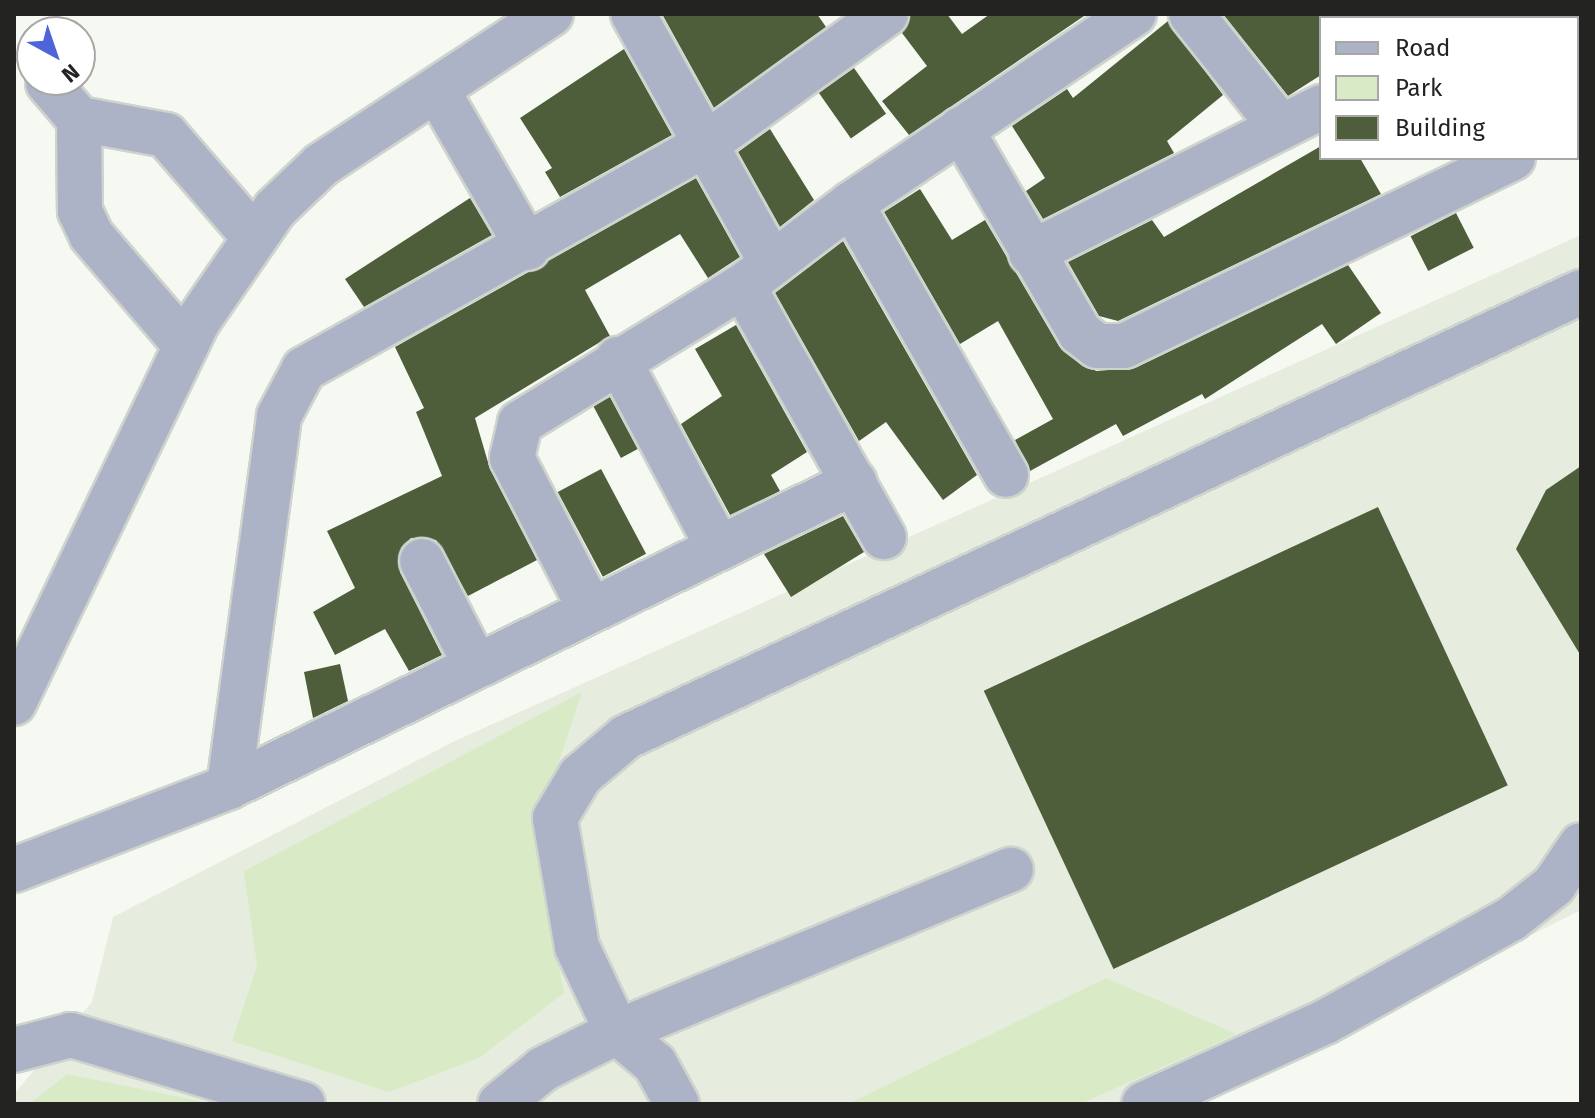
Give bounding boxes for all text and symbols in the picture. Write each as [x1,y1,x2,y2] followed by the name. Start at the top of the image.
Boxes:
[16,16,96,96] north arrow
[1319,16,1579,160] legend
[1395,34,1450,62] text: Road
[56,58,85,88] text: N
[1395,74,1442,102] text: Park
[1395,114,1485,142] text: Building

